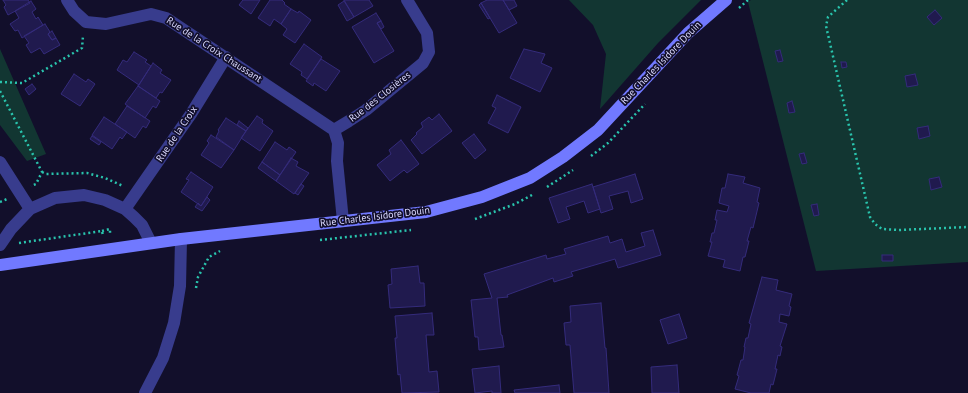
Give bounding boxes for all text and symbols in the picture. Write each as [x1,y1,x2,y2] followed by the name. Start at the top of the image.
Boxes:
[164,15,264,85] street label: Rue de la Croix Chaussant
[618,19,704,107] street label: Rue Charles Isidore Douin
[347,69,413,125] street label: Rue des Closières
[154,104,200,164] street label: Rue de la Croix
[319,204,431,230] street label: Rue Charles Isidore Douin

